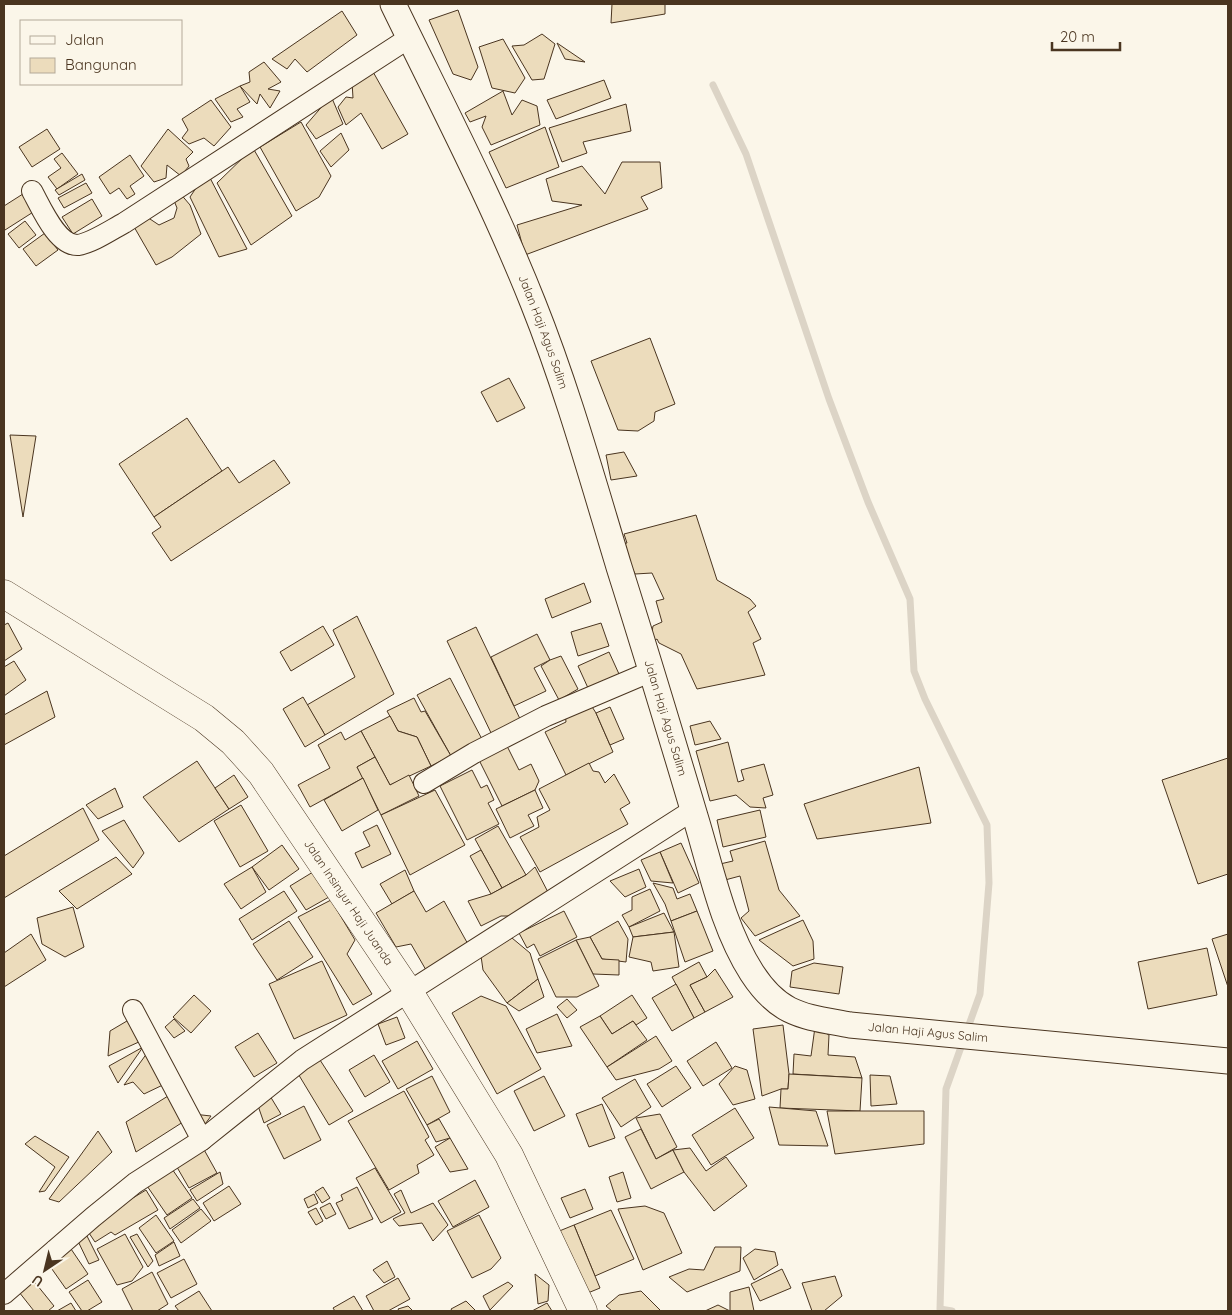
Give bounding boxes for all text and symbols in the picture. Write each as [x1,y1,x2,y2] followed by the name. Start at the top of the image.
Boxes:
[20,20,182,85] legend
[1052,20,1120,52] scale bar
[1060,27,1095,46] text: 20 m
[65,30,104,49] text: Jalan
[65,55,137,74] text: Bangunan
[515,273,572,391] street label: Jalan Haji Agus Salim
[641,658,691,778] street label: Jalan Haji Agus Salim
[301,836,397,968] street label: Jalan Insinyur Haji Juanda
[867,1019,989,1045] street label: Jalan Haji Agus Salim
[20,1245,70,1295] north arrow
[28,1270,47,1291] text: U

